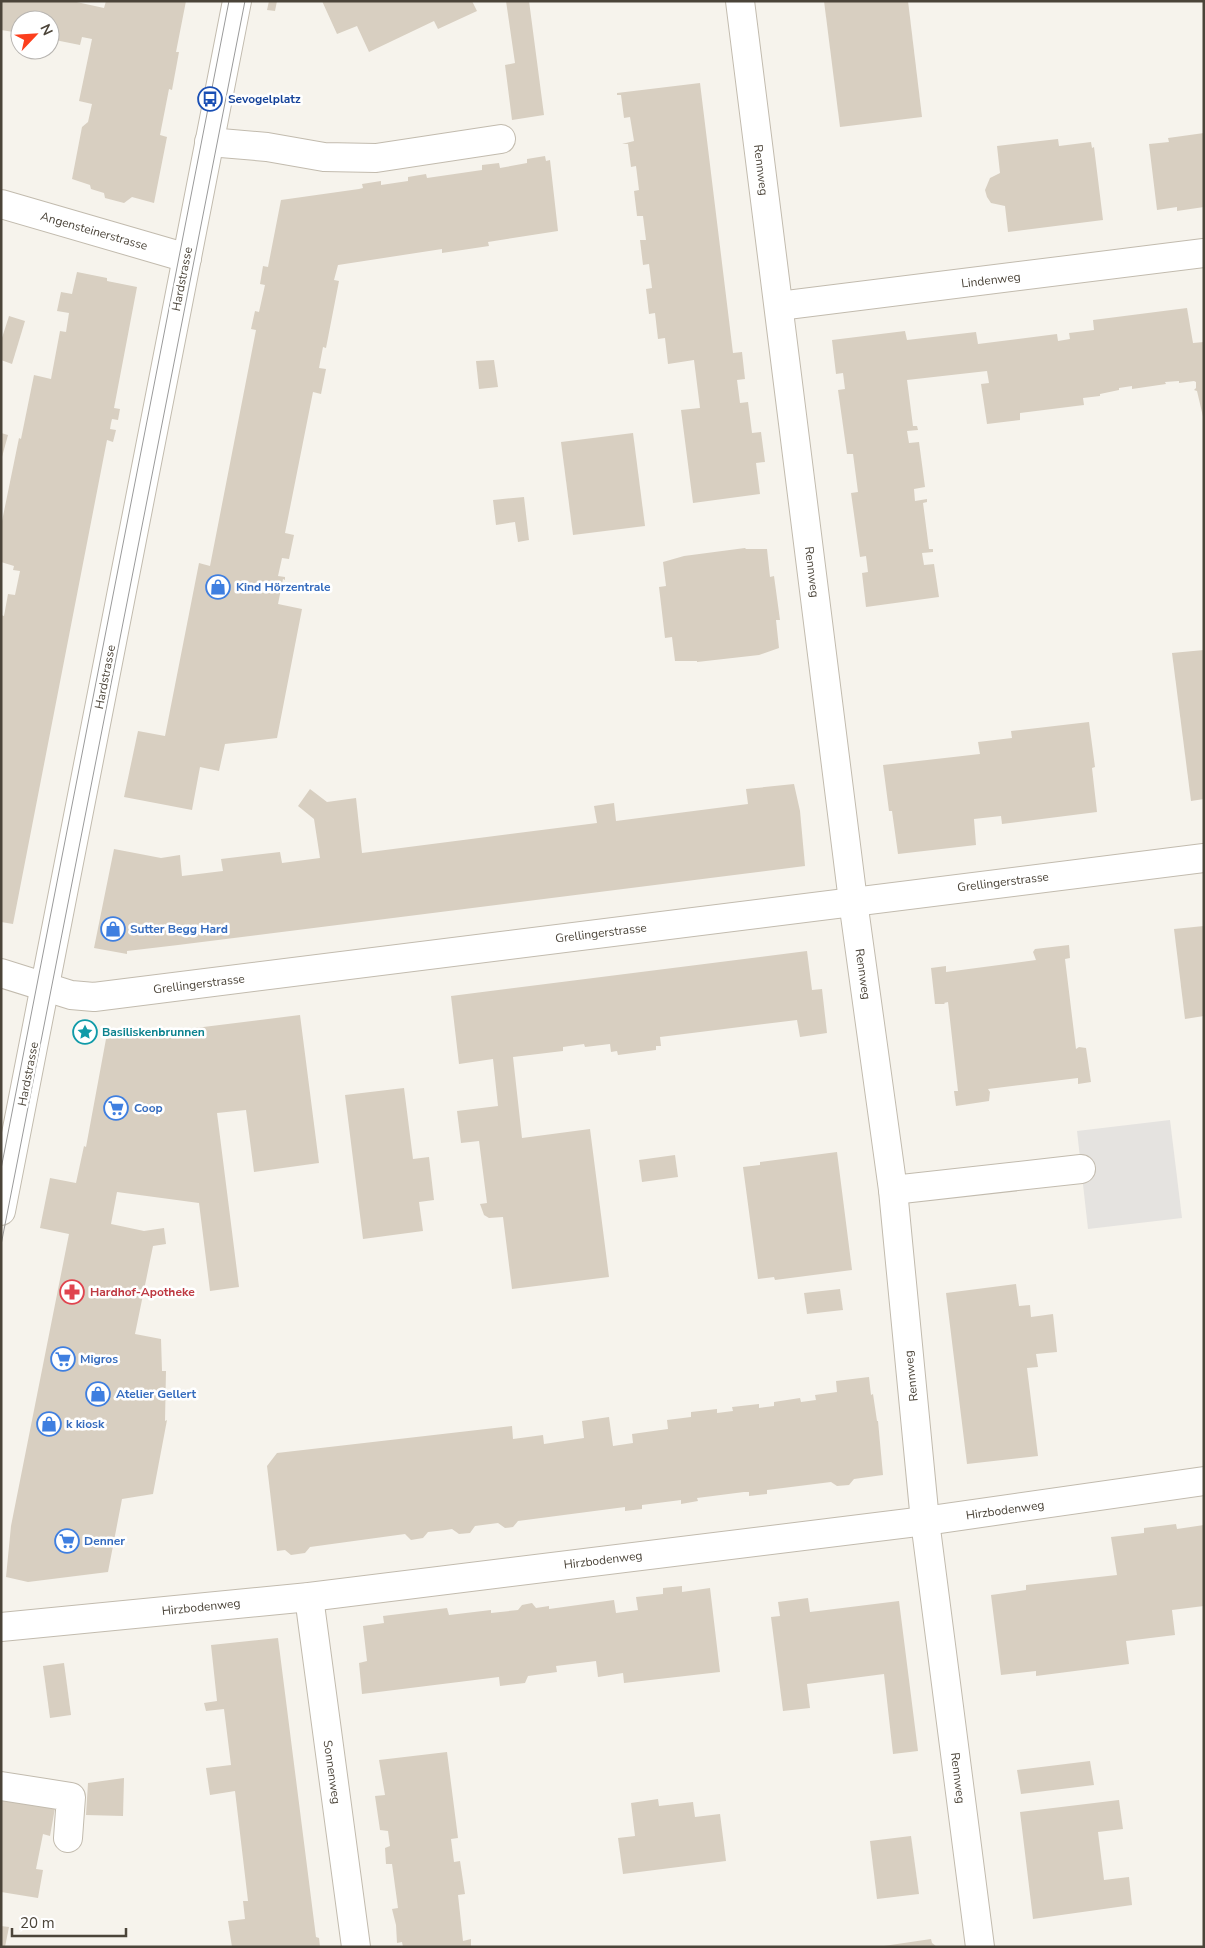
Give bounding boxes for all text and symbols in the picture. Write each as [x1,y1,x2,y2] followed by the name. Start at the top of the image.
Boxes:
[10,10,60,60] north arrow
[36,21,57,38] text: N
[197,86,223,112] bus stop icon: Sevogelplatz
[228,91,301,107] place label: Sevogelplatz
[750,144,772,196] street label: Rennweg
[39,208,149,254] street label: Angensteinerstrasse
[168,245,196,313] street label: Hardstrasse
[960,268,1022,292] street label: Lindenweg
[801,546,823,598] street label: Rennweg
[205,574,231,600] shop icon: Kind Hörzentrale
[236,579,331,595] place label: Kind Hörzentrale
[91,643,119,711] street label: Hardstrasse
[956,868,1050,896] street label: Grellingerstrasse
[100,916,126,942] shop icon: Sutter Begg Hard
[554,919,648,947] street label: Grellingerstrasse
[130,921,228,937] place label: Sutter Begg Hard
[852,947,874,1001] street label: Rennweg
[152,970,246,998] street label: Grellingerstrasse
[72,1019,98,1045] place icon: Basiliskenbrunnen
[102,1024,205,1040] place label: Basiliskenbrunnen
[14,1040,42,1108] street label: Hardstrasse
[103,1095,129,1121] supermarket icon: Coop
[134,1100,163,1116] place label: Coop
[59,1279,85,1305] pharmacy icon: Hardhof-Apotheke
[90,1284,195,1300] place label: Hardhof-Apotheke
[50,1346,76,1372] supermarket icon: Migros
[900,1350,922,1402] street label: Rennweg
[80,1351,118,1367] place label: Migros
[85,1381,111,1407] shop icon: Atelier Gellert
[116,1386,197,1402] place label: Atelier Gellert
[36,1411,62,1437] shop icon: k kiosk
[66,1416,105,1432] place label: k kiosk
[965,1497,1045,1523] street label: Hirzbodenweg
[54,1528,80,1554] supermarket icon: Denner
[84,1533,125,1549] place label: Denner
[563,1547,643,1573] street label: Hirzbodenweg
[161,1595,241,1619] street label: Hirzbodenweg
[320,1739,344,1805] street label: Sonnenweg
[947,1752,969,1804] street label: Rennweg
[12,1906,126,1938] scale bar
[20,1913,55,1933] text: 20 m

